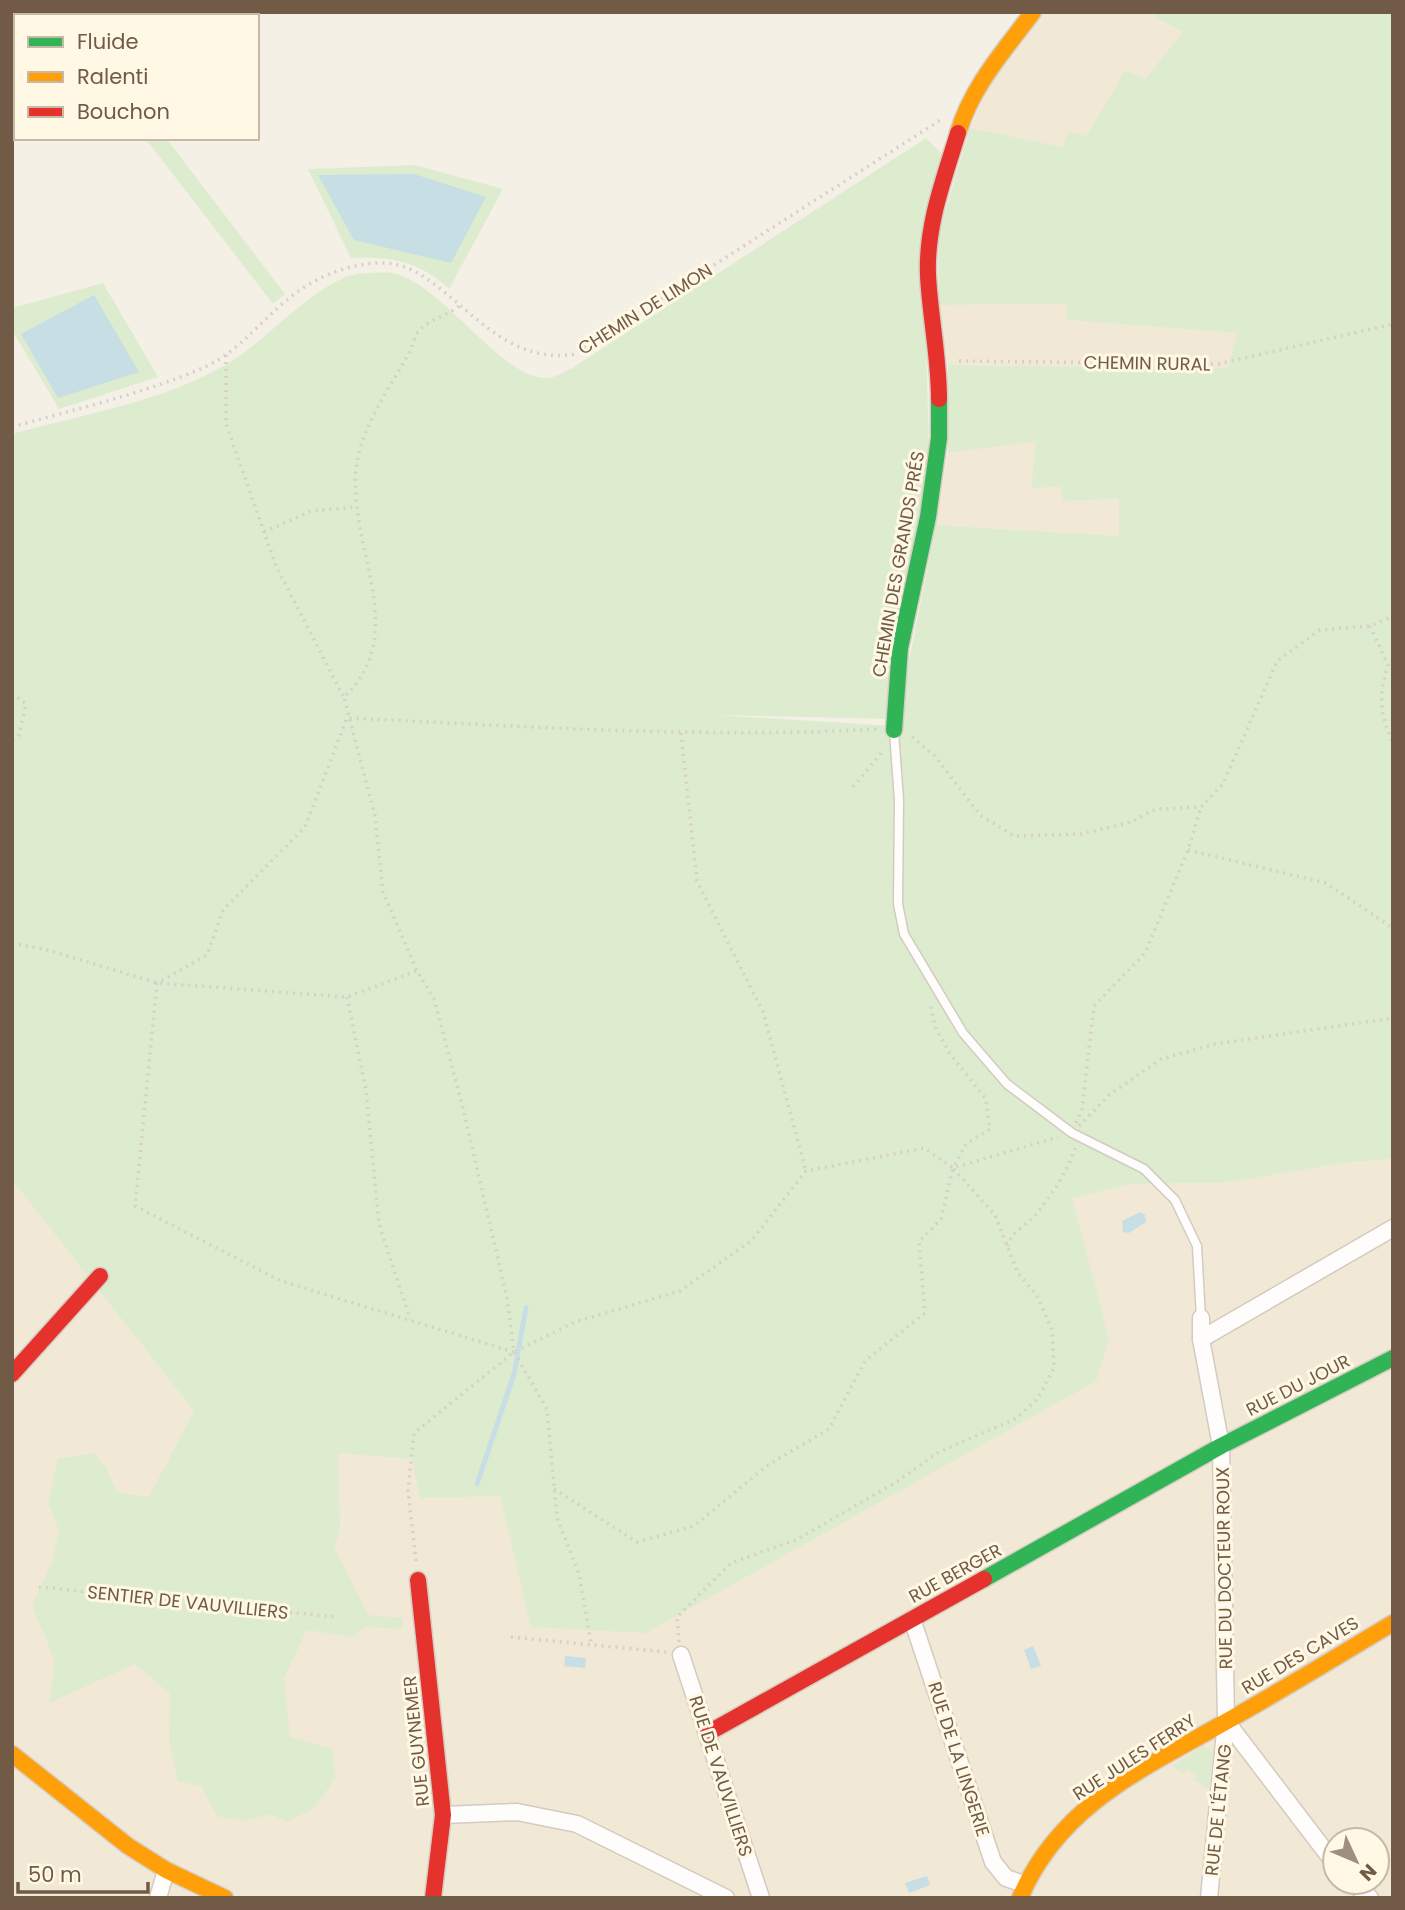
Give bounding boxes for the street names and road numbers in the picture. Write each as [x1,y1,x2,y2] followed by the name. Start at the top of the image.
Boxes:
[573,258,717,360] street label: CHEMIN DE LIMON
[1083,349,1211,377] street label: CHEMIN RURAL
[866,449,930,679] street label: CHEMIN DES GRANDS PRÉS
[1242,1348,1354,1422] street label: RUE DU JOUR
[1210,1466,1238,1670] street label: RUE DU DOCTEUR ROUX
[904,1537,1006,1609] street label: RUE BERGER
[86,1579,290,1625] street label: SENTIER DE VAUVILLIERS
[1237,1610,1363,1700] street label: RUE DES CAVES
[397,1674,435,1808] street label: RUE GUYNEMER
[922,1678,996,1840] street label: RUE DE LA LINGERIE
[683,1692,759,1860] street label: RUE DE VAUVILLIERS
[1068,1708,1201,1806] street label: RUE JULES FERRY
[1199,1743,1237,1877] street label: RUE DE L'ÉTANG

